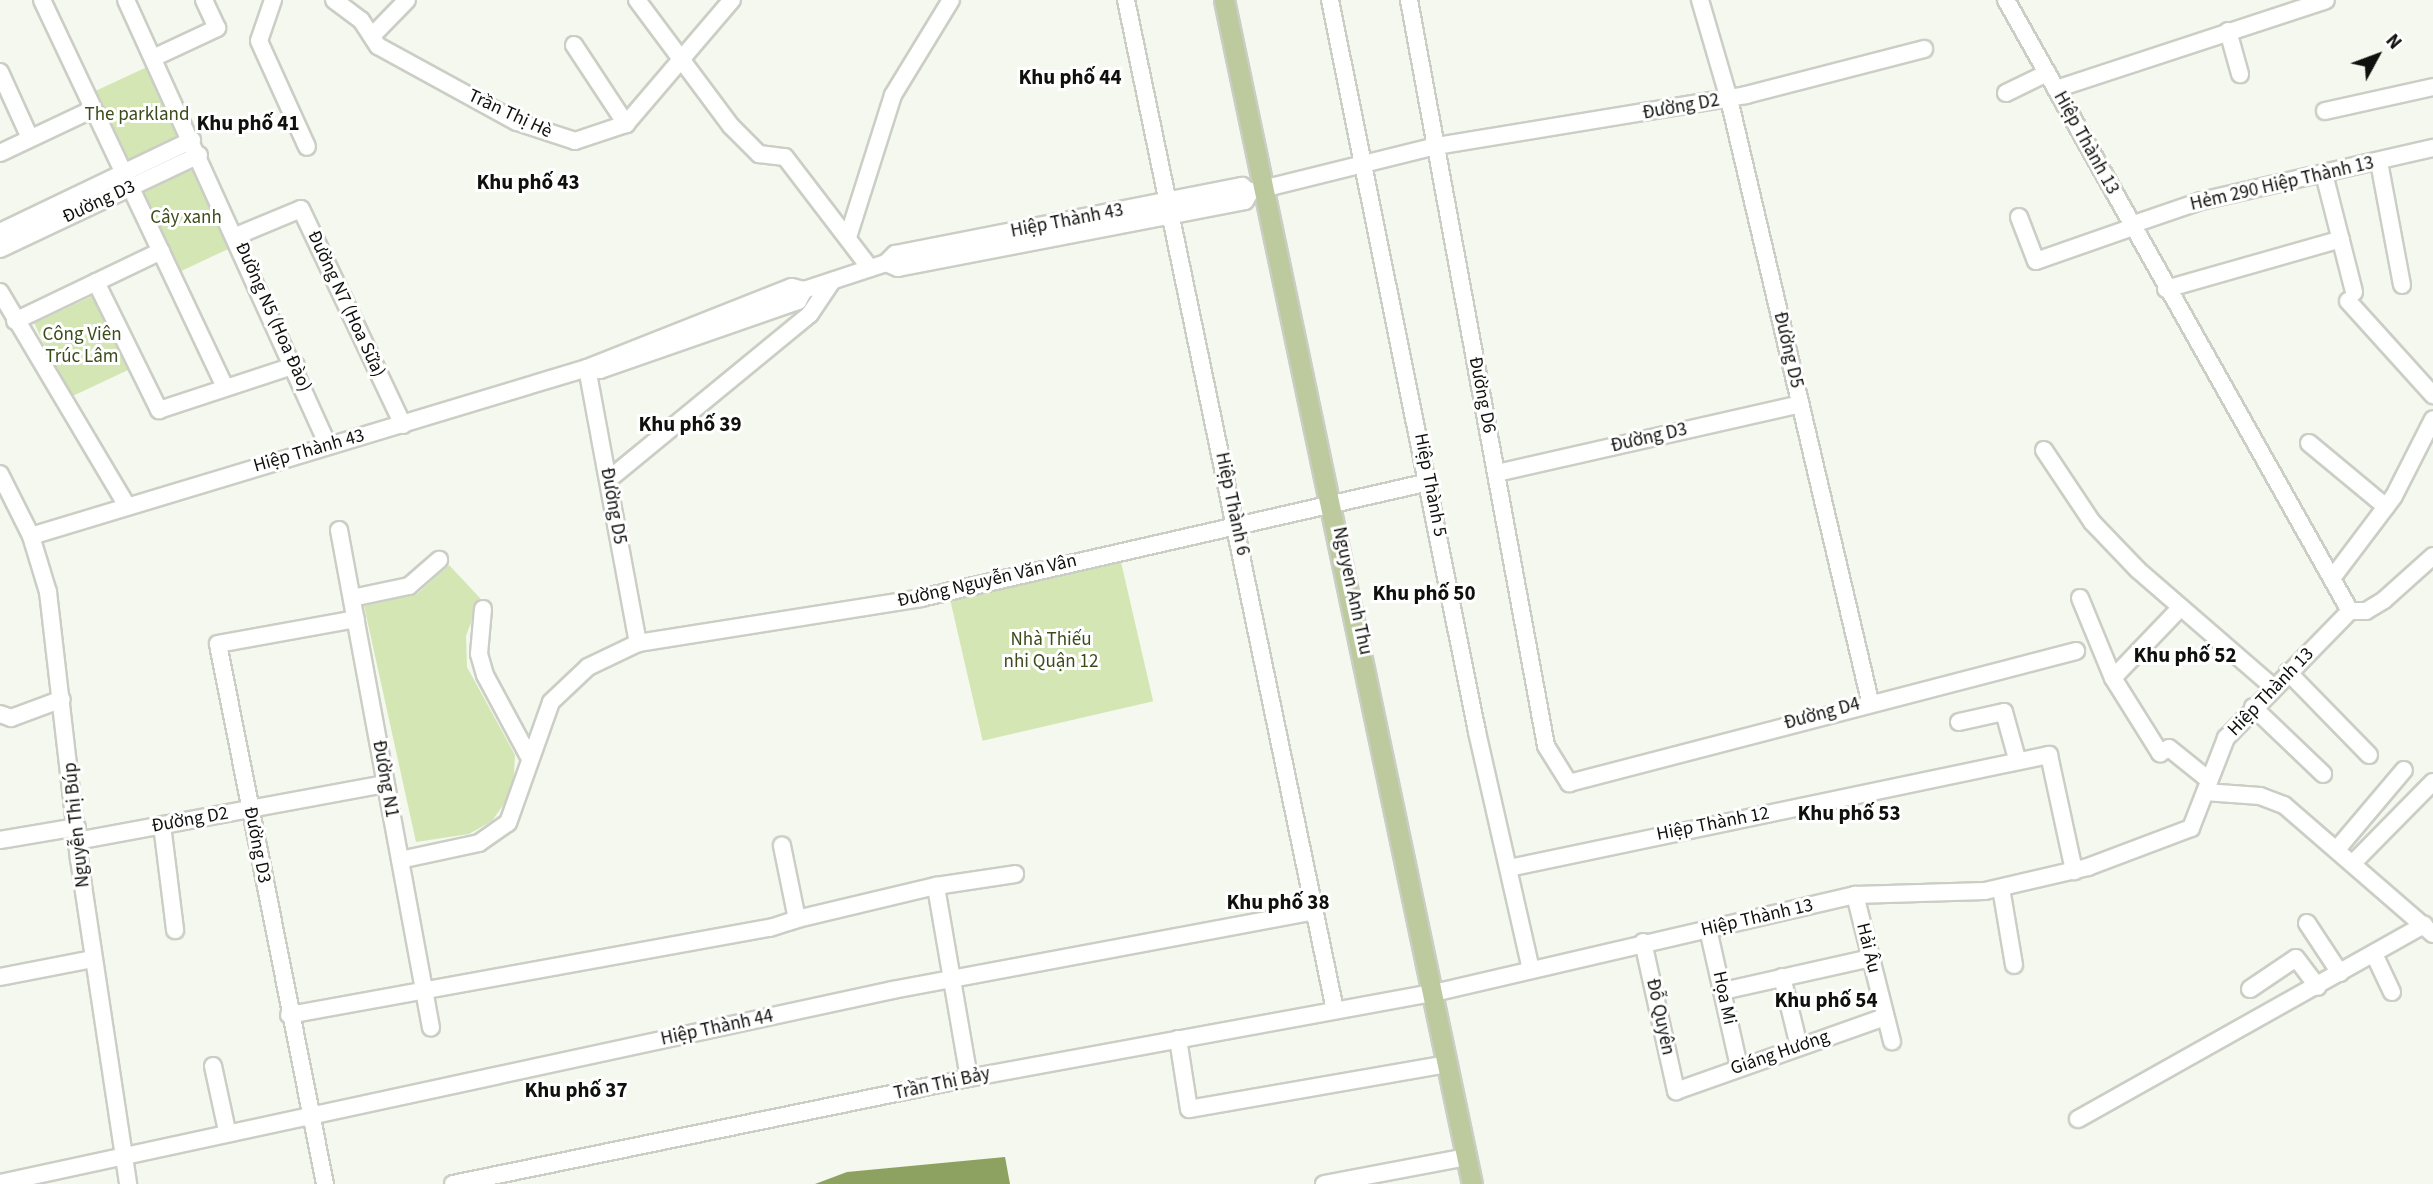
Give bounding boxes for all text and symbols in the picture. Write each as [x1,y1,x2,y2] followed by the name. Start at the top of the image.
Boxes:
[2342,21,2412,91] north arrow
[2379,28,2408,56] text: N
[1018,64,1122,90] district label: Khu phố 44
[464,85,556,143] street label: Trần Thị Hè
[2048,87,2124,199] street label: Hiệp Thành 13
[1641,89,1721,125] street label: Đường D2
[85,104,189,126] park label: The parkland
[196,110,300,136] district label: Khu phố 41
[2188,152,2376,216] street label: Hẻm 290 Hiệp Thành 13
[476,169,580,195] district label: Khu phố 43
[59,175,139,229] street label: Đường D3
[1009,199,1125,243] street label: Hiệp Thành 43
[150,207,222,229] park label: Cây xanh
[302,227,390,381] street label: Đường N7 (Hoa Sữa)
[230,239,316,395] street label: Đường N5 (Hoa Đào)
[1768,310,1808,390] street label: Đường D5
[42,324,122,368] park label: Công Viên Trúc Lâm
[1463,355,1501,435] street label: Đường D6
[638,411,742,437] district label: Khu phố 39
[1609,418,1689,458] street label: Đường D3
[251,424,367,478] street label: Hiệp Thành 43
[1409,431,1451,539] street label: Hiệp Thành 5
[1210,450,1254,558] street label: Hiệp Thành 6
[595,466,631,546] street label: Đường D5
[1327,525,1377,657] street label: Nguyen Anh Thu
[895,549,1079,613] street label: Đường Nguyễn Văn Vân
[1372,580,1476,606] district label: Khu phố 50
[1004,629,1098,673] park label: Nhà Thiếu nhi Quận 12
[2133,642,2237,668] district label: Khu phố 52
[2223,643,2319,741] street label: Hiệp Thành 13
[1782,693,1862,735] street label: Đường D4
[367,739,403,819] street label: Đường N1
[59,761,95,889] street label: Nguyễn Thị Búp
[1797,800,1901,826] district label: Khu phố 53
[150,802,230,838] street label: Đường D2
[1655,802,1771,846] street label: Hiệp Thành 12
[238,805,276,885] street label: Đường D3
[1226,889,1330,915] district label: Khu phố 38
[1699,894,1815,942] street label: Hiệp Thành 13
[1851,921,1885,975] street label: Hải Âu
[1707,969,1741,1027] street label: Họa Mi
[1641,977,1679,1057] street label: Đỗ Quyên
[1774,987,1878,1013] district label: Khu phố 54
[659,1005,775,1051] street label: Hiệp Thành 44
[1728,1025,1832,1081] street label: Giáng Hương
[892,1063,992,1105] street label: Trần Thị Bảy
[524,1077,628,1103] district label: Khu phố 37

